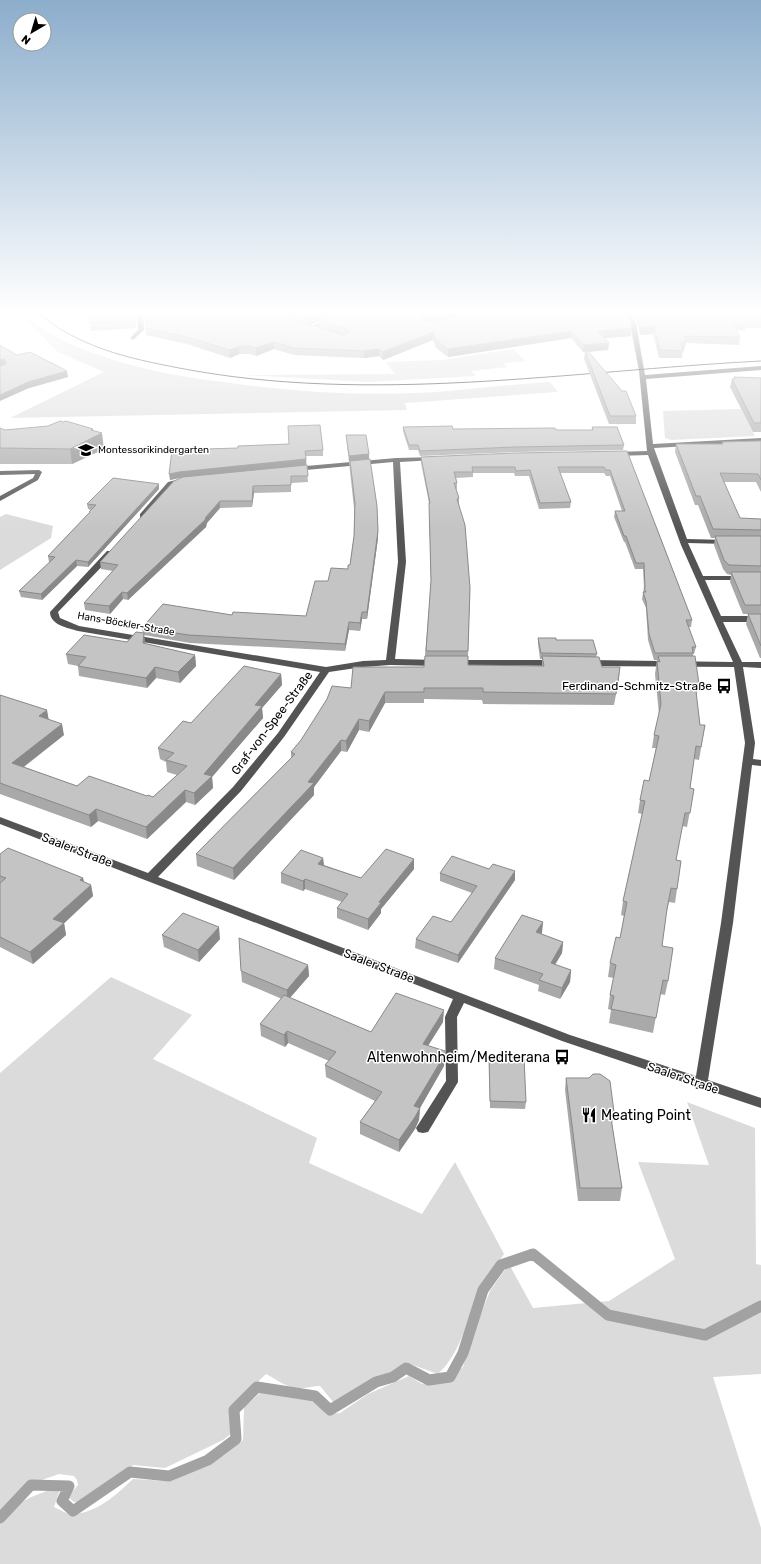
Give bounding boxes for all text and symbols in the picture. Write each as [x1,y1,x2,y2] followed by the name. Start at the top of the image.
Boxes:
[12,12,52,52] north arrow
[19,32,33,47] text: N
[77,441,95,459] school or university icon: Montessorikindergarten
[98,444,209,456] place label: Montessorikindergarten
[76,610,176,639] street label: Hans-Böckler-Straße
[229,668,316,777] street label: Graf-von-Spee-Straße
[715,677,733,695] bus stop icon: Ferdinand-Schmitz-Straße
[562,679,712,693] place label: Ferdinand-Schmitz-Straße
[40,830,115,870] street label: Saaler Straße
[342,946,417,986] street label: Saaler Straße
[553,1048,571,1066] bus stop icon: Altenwohnheim/Mediterana
[367,1049,550,1066] place label: Altenwohnheim/Mediterana
[645,1059,721,1097] street label: Saaler Straße
[580,1106,598,1124] restaurant icon: Meating Point
[601,1107,691,1124] place label: Meating Point

